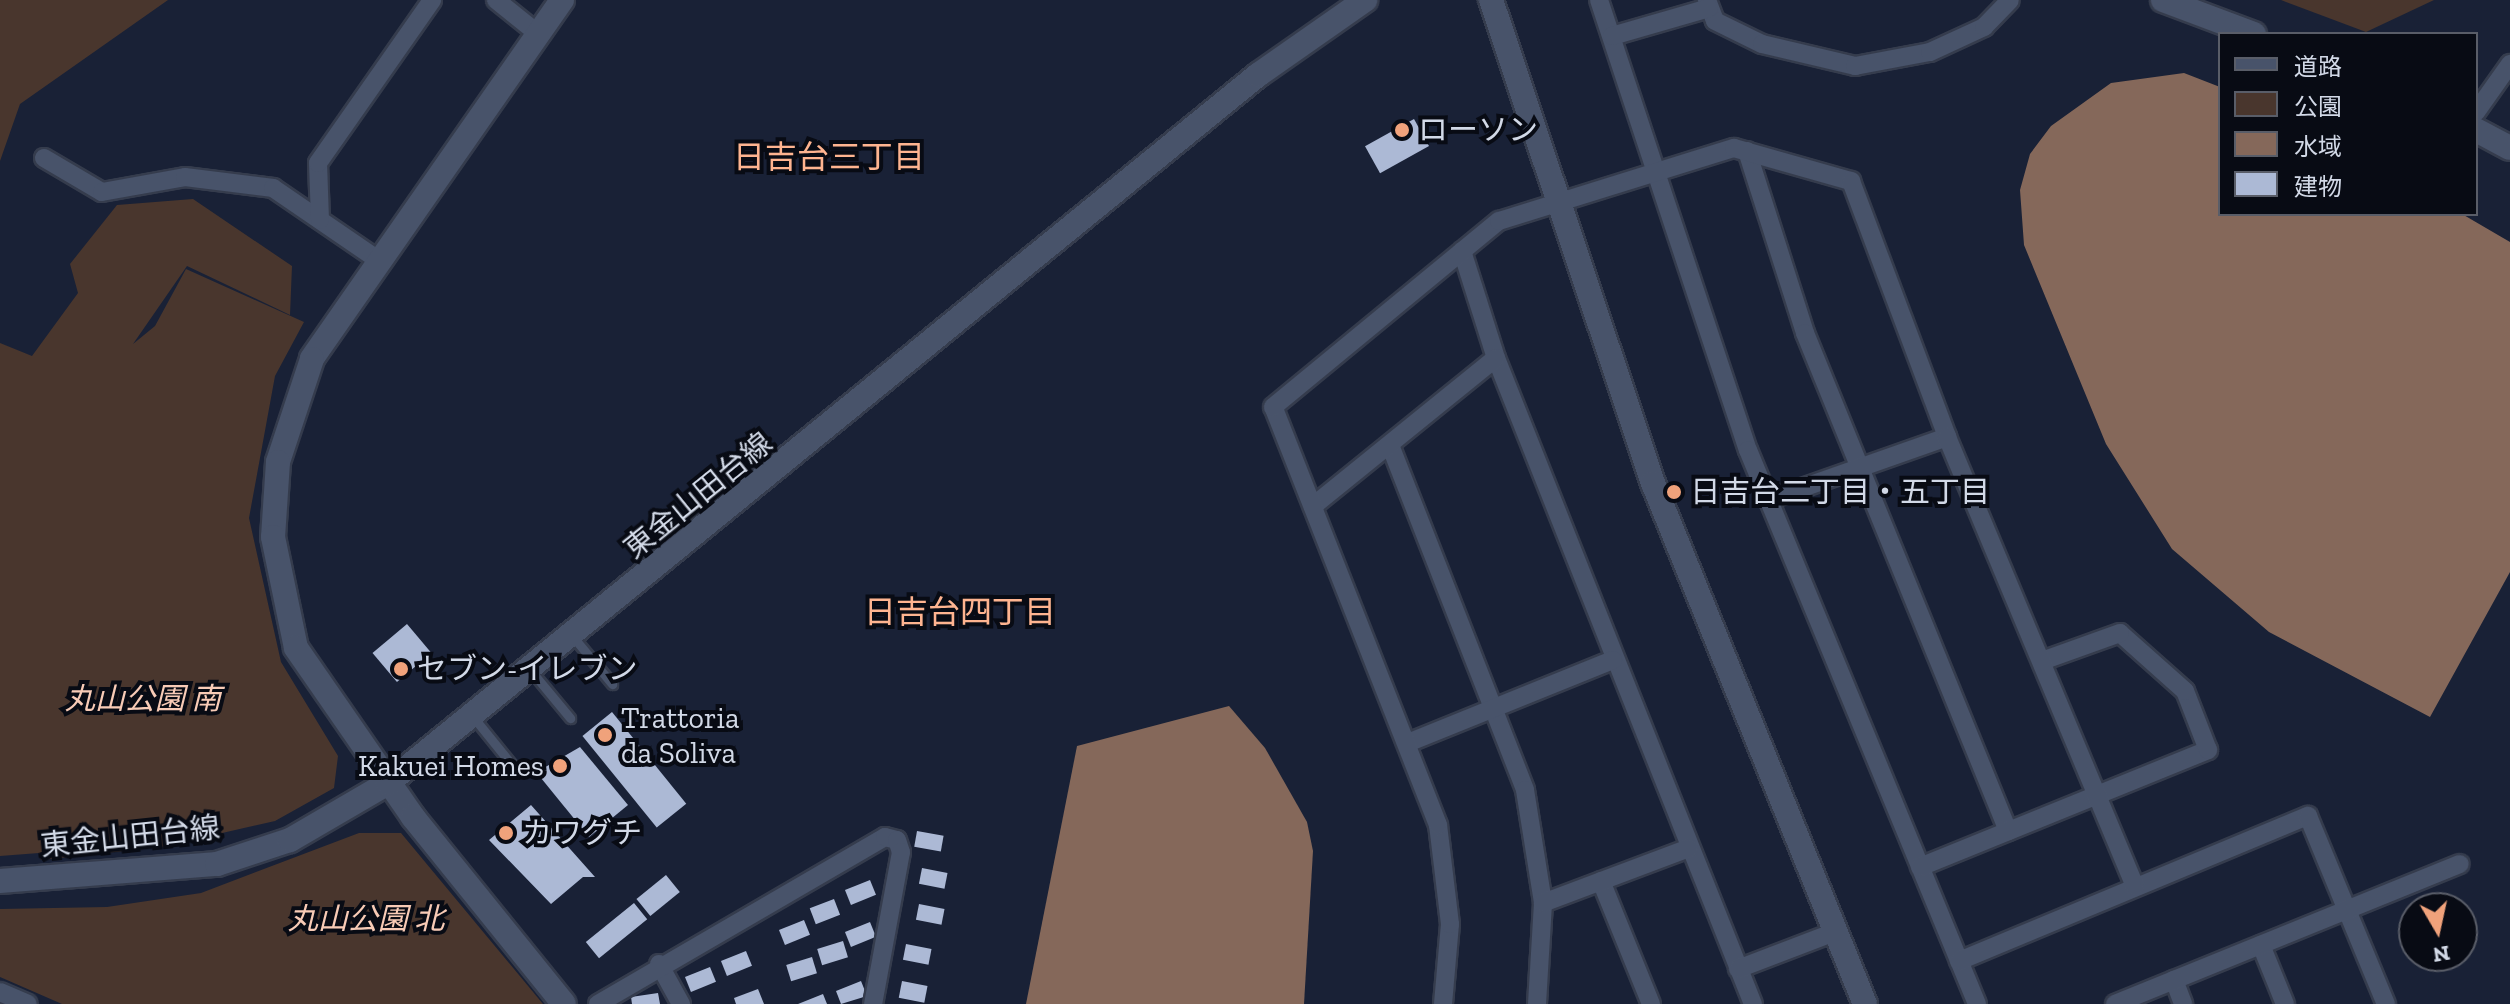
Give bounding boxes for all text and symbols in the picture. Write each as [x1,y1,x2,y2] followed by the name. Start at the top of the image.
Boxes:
[2218,32,2478,216] legend
[2294,52,2342,81] text: 道路
[2294,92,2342,121] text: 公園
[1418,112,1538,148] place label: ローソン
[1393,121,1411,139] marker: ローソン
[2294,132,2342,161] text: 水域
[733,138,925,176] district label: 日吉台三丁目
[2294,172,2342,201] text: 建物
[617,425,779,567] street label: 東金山田台線
[1690,474,1990,510] place label: 日吉台二丁目・五丁目
[1665,483,1683,501] marker: 日吉台二丁目・五丁目
[864,593,1056,631] district label: 日吉台四丁目
[417,651,637,687] place label: セブン-イレブン
[392,660,410,678] marker: セブン-イレブン
[65,681,221,717] park label: 丸山公園 南
[621,700,739,770] place label: Trattoria da Soliva
[596,726,614,744] marker: Trattoria da Soliva
[358,748,544,784] place label: Kakuei Homes
[551,757,569,775] marker: Kakuei Homes
[39,810,221,864] street label: 東金山田台線
[522,815,642,851] place label: カワグチ
[497,824,515,842] marker: カワグチ
[2398,892,2478,972] north arrow
[288,901,444,937] park label: 丸山公園 北
[2431,940,2452,969] text: N

